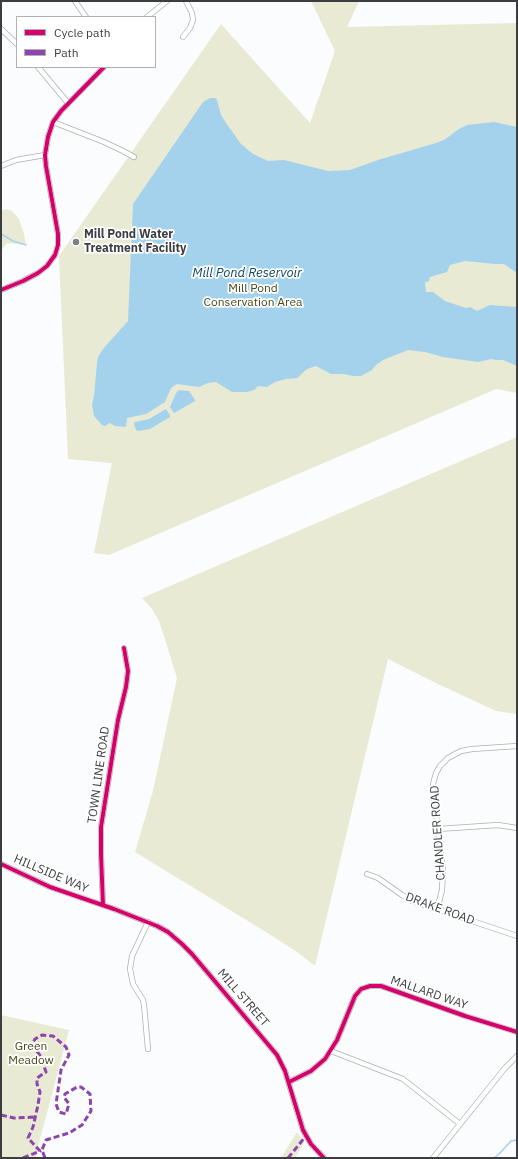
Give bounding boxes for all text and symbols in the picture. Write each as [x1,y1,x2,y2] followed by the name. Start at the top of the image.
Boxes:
[16,16,156,68] legend
[54,25,111,40] text: Cycle path
[54,45,79,60] text: Path
[84,228,186,256] place label: Mill Pond Water Treatment Facility
[71,237,81,247] marker: Mill Pond Water Treatment Facility
[192,265,302,281] water label: Mill Pond Reservoir
[204,282,302,310] park label: Mill Pond Conservation Area
[85,726,113,824] street label: TOWN LINE ROAD
[427,785,449,881] street label: CHANDLER ROAD
[11,852,91,896] street label: HILLSIDE WAY
[403,890,477,928] street label: DRAKE ROAD
[214,966,272,1030] street label: MILL STREET
[388,973,470,1013] street label: MALLARD WAY
[8,1040,54,1068] park label: Green Meadow

